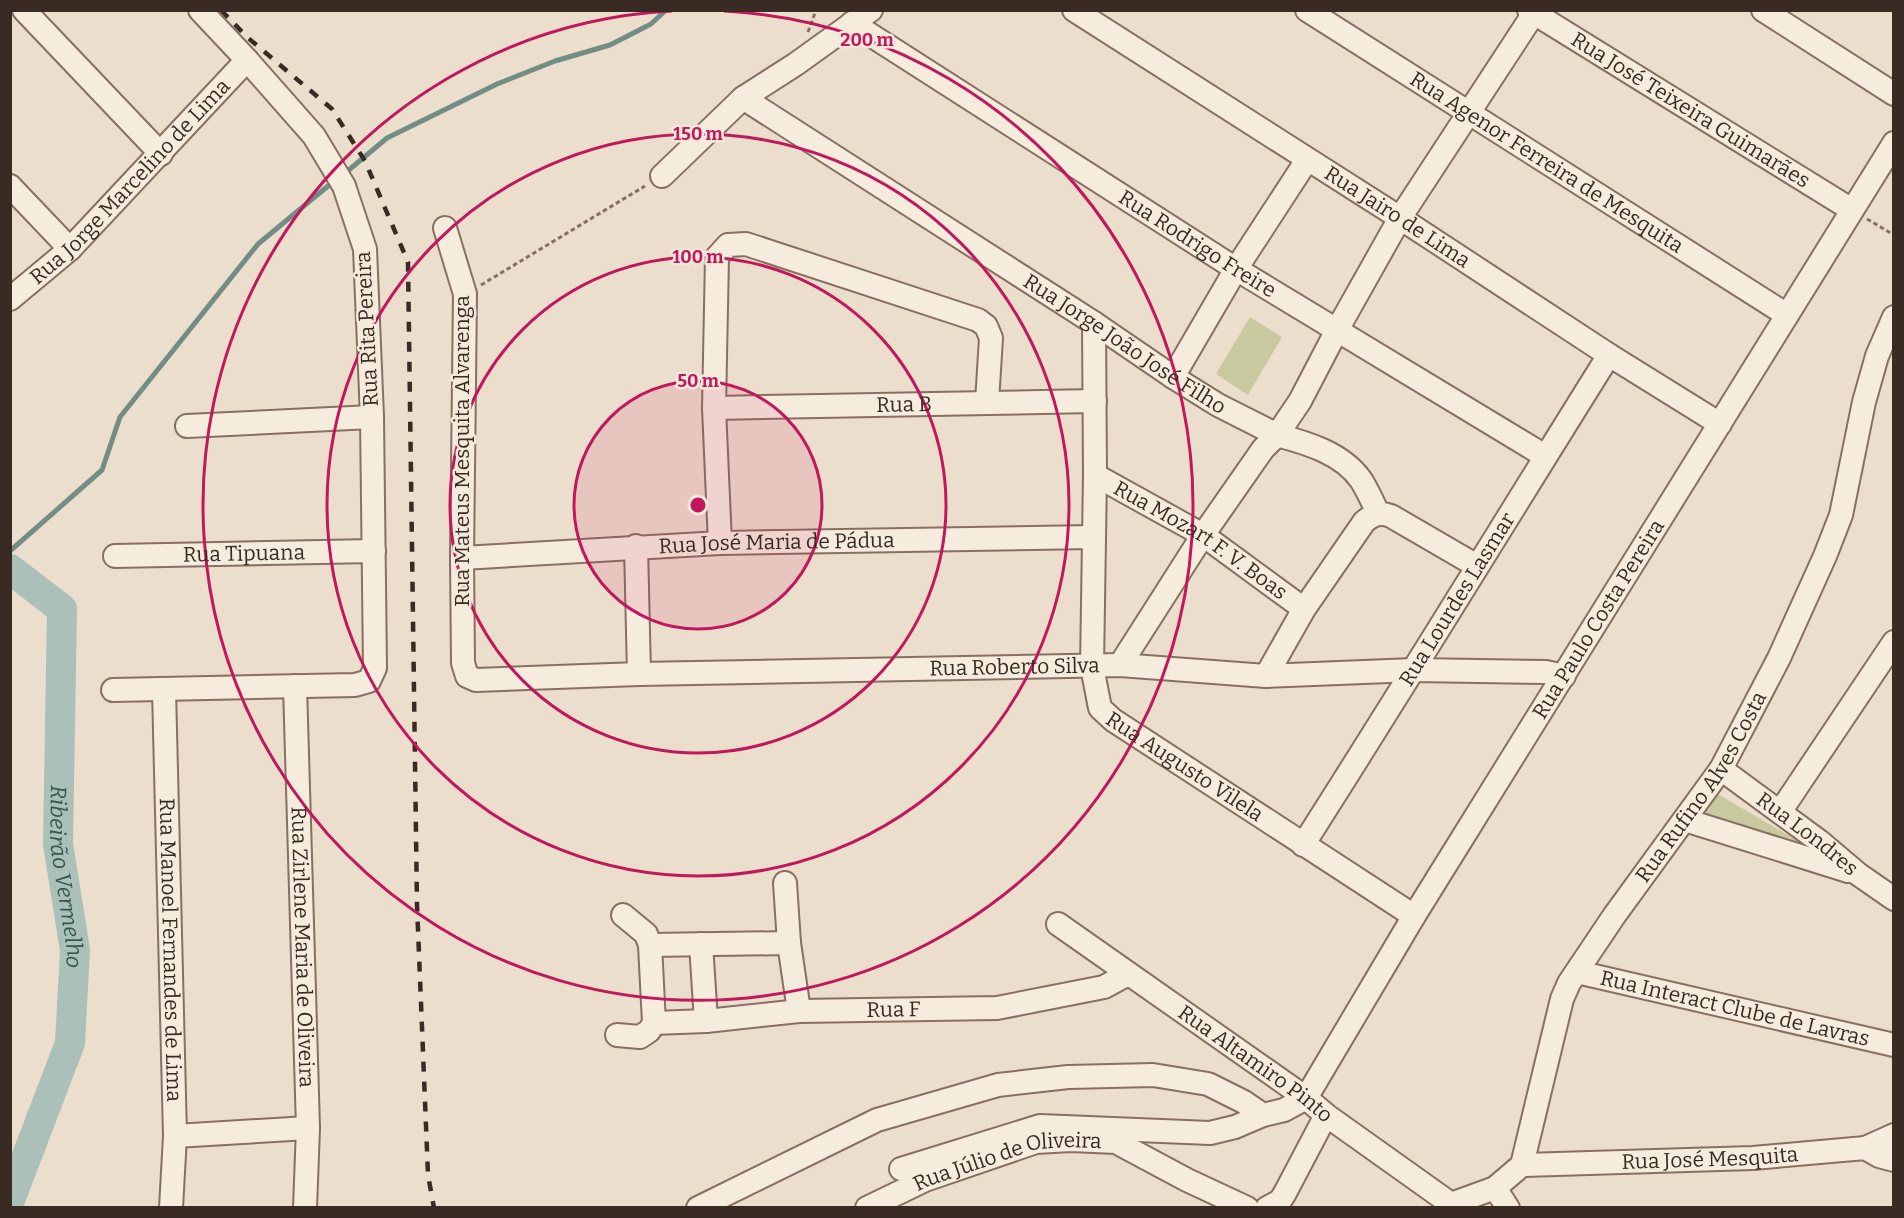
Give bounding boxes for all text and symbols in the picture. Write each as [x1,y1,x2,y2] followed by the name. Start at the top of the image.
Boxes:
[1566,26,1815,194] street label: Rua José Teixeira Guimarães
[840,29,894,51] text: 200 m
[1405,66,1689,259] street label: Rua Agenor Ferreira de Mesquita
[24,73,236,290] street label: Rua Jorge Marcelino de Lima
[673,123,723,145] text: 150 m
[1320,160,1476,274] street label: Rua Jairo de Lima
[1114,184,1281,303] street label: Rua Rodrigo Freire
[672,246,724,268] text: 100 m
[350,250,384,407] street label: Rua Rita Pereira
[1018,268,1230,420] street label: Rua Jorge João José Filho
[449,295,475,607] street label: Rua Mateus Mesquita Alvarenga
[677,370,719,392] text: 50 m
[876,391,932,418] street label: Rua B
[1109,475,1292,605] street label: Rua Mozart F. V. Boas
[688,495,708,515] centre of rings
[1393,508,1521,691] street label: Rua Lourdes Lasmar
[1527,514,1670,724] street label: Rua Paulo Costa Pereira
[658,527,895,560] street label: Rua José Maria de Pádua
[183,539,306,568] street label: Rua Tipuana
[929,652,1100,682] street label: Rua Roberto Silva
[1630,687,1772,887] street label: Rua Rufino Alves Costa
[1101,706,1269,828] street label: Rua Augusto Vilela
[44,785,89,969] water label: Ribeirão Vermelho
[1751,786,1863,881] street label: Rua Londres
[154,798,187,1103] street label: Rua Manoel Fernandes de Lima
[286,806,320,1088] street label: Rua Zirlene Maria de Oliveira
[1598,965,1872,1052] street label: Rua Interact Clube de Lavras
[866,996,921,1023] street label: Rua F
[1173,999,1338,1128] street label: Rua Altamiro Pinto
[909,1127,1103,1197] street label: Rua Júlio de Oliveira
[1621,1141,1800,1175] street label: Rua José Mesquita

